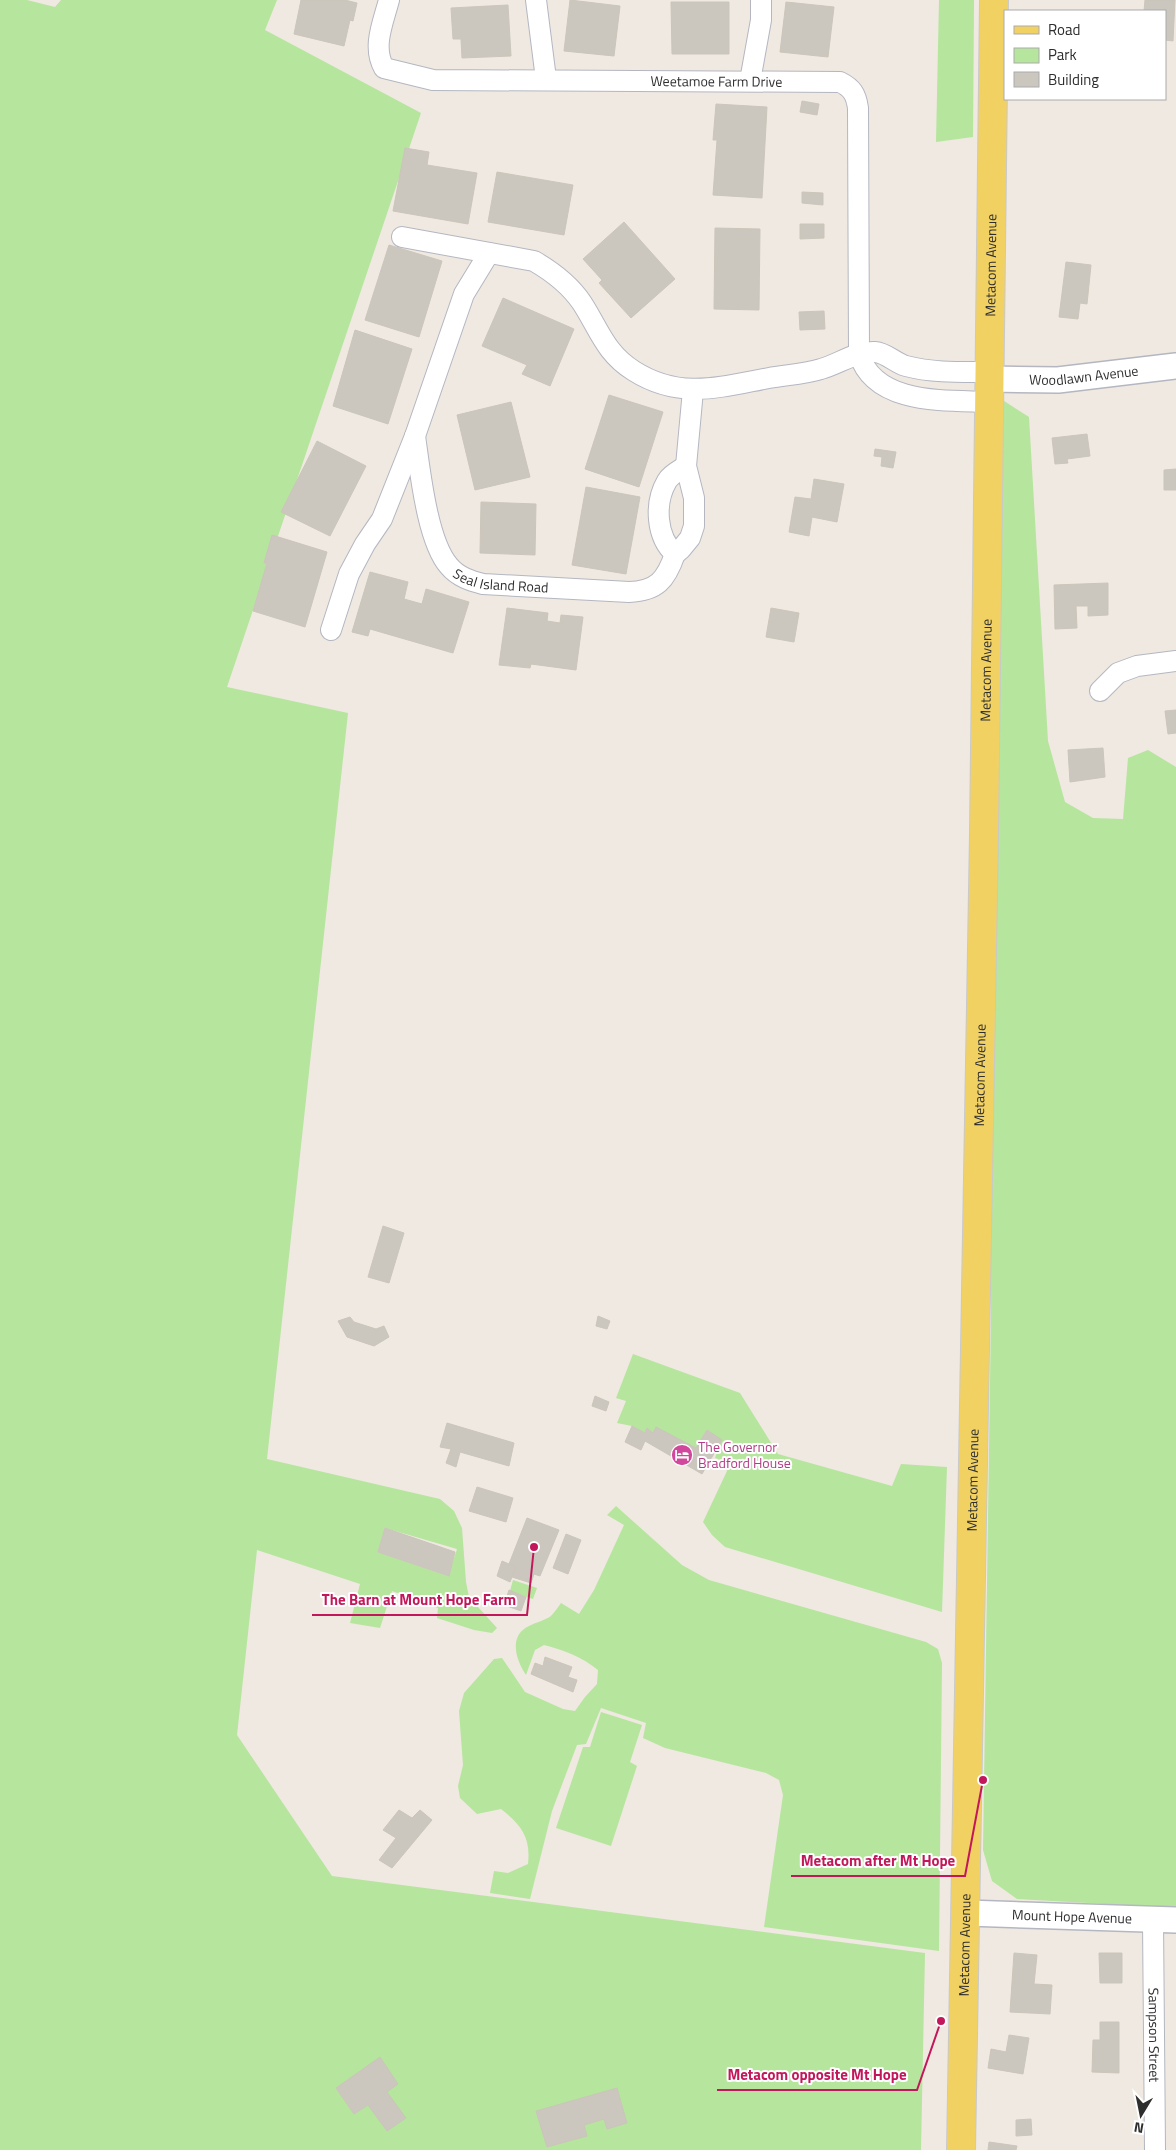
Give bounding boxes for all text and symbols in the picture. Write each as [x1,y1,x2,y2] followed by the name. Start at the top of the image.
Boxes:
[1004,10,1166,100] legend
[1048,18,1080,41] text: Road
[1048,43,1077,66] text: Park
[1048,68,1099,91] text: Building
[650,70,782,92] street label: Weetamoe Farm Drive
[979,214,1001,317] street label: Metacom Avenue
[1029,360,1139,390] street label: Woodlawn Avenue
[449,563,549,598] street label: Seal Island Road
[974,619,997,722] street label: Metacom Avenue
[968,1024,991,1127] street label: Metacom Avenue
[961,1429,984,1532] street label: Metacom Avenue
[698,1436,791,1473] place label: The Governor Bradford House
[670,1443,694,1467] hotel icon: The Governor Bradford House
[312,1585,527,1615] callout: The Barn at Mount Hope Farm
[322,1588,516,1611] text: The Barn at Mount Hope Farm
[791,1846,965,1876] callout: Metacom after Mt Hope
[801,1849,956,1872] text: Metacom after Mt Hope
[953,1893,975,1997] street label: Metacom Avenue
[1012,1904,1132,1929] street label: Mount Hope Avenue
[1144,1988,1165,2082] street label: Sampson Street
[717,2060,917,2090] callout: Metacom opposite Mt Hope
[727,2063,907,2086] text: Metacom opposite Mt Hope
[1116,2090,1166,2140] north arrow
[1132,2117,1145,2139] text: N

